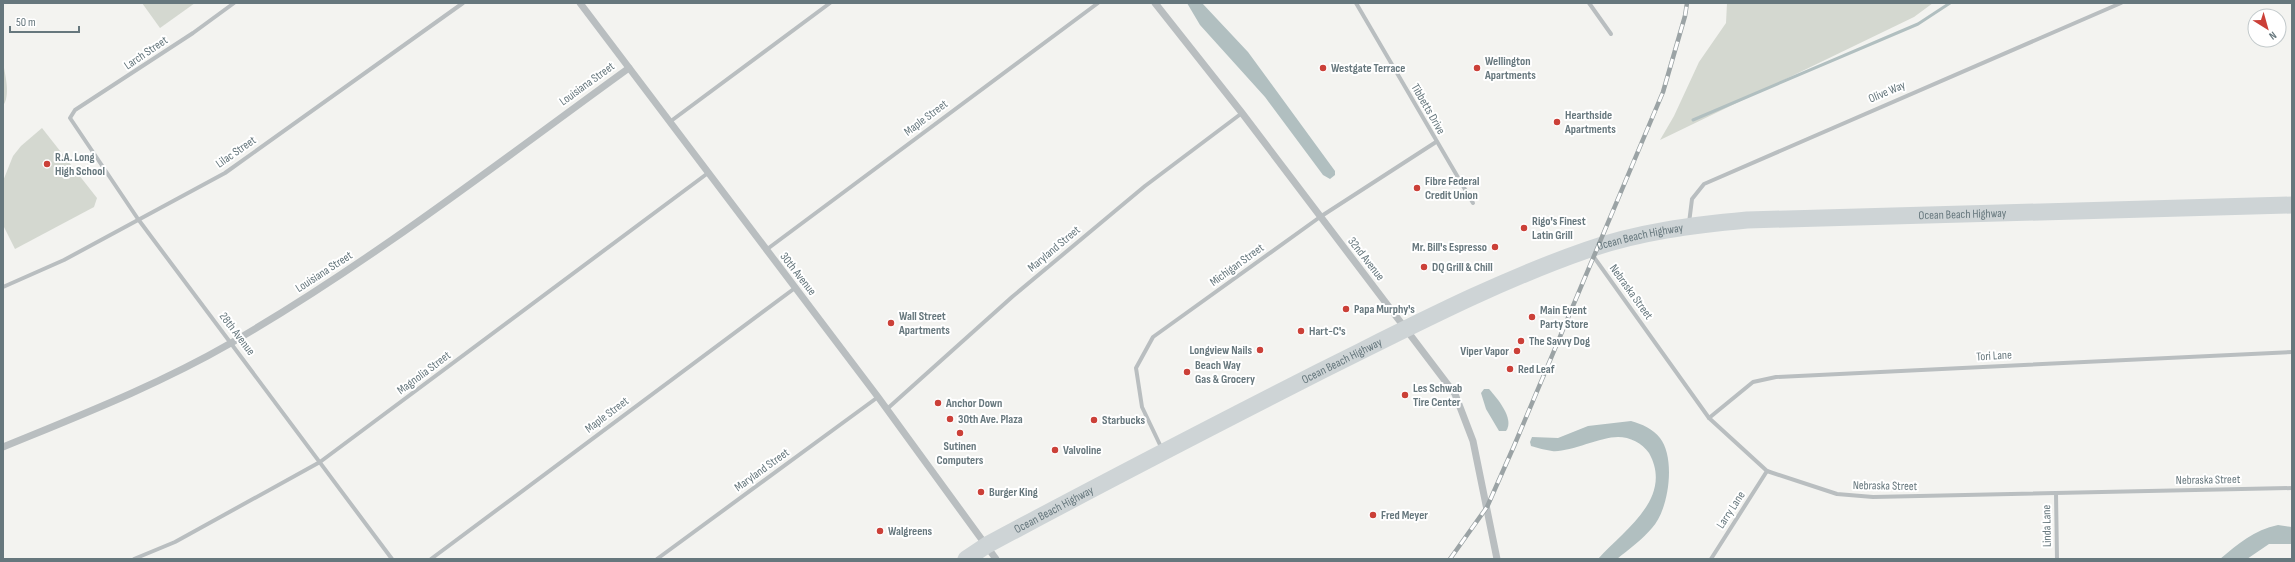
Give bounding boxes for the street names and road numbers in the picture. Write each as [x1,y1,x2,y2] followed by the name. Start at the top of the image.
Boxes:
[121,33,171,73] street label: Larch Street
[556,59,618,109] street label: Louisiana Street
[1866,77,1908,106] street label: Olive Way
[1407,81,1449,137] street label: Tibbetts Drive
[901,96,951,139] street label: Maple Street
[213,133,259,171] street label: Lilac Street
[1918,205,2007,223] street label: Ocean Beach Highway
[1595,220,1684,254] street label: Ocean Beach Highway
[1025,222,1084,275] street label: Maryland Street
[1344,234,1388,284] street label: 32nd Avenue
[1207,240,1267,290] street label: Michigan Street
[293,248,355,296] street label: Louisiana Street
[777,250,820,299] street label: 30th Avenue
[1606,261,1656,323] street label: Nebraska Street
[216,309,258,359] street label: 28th Avenue
[1299,334,1385,387] street label: Ocean Beach Highway
[394,348,454,398] street label: Magnolia Street
[1976,348,2012,364] street label: Tori Lane
[582,393,632,436] street label: Maple Street
[732,445,793,495] street label: Maryland Street
[2176,472,2241,488] street label: Nebraska Street
[1853,478,1918,494] street label: Nebraska Street
[1011,482,1096,537] street label: Ocean Beach Highway
[1713,488,1749,532] street label: Larry Lane
[2039,505,2055,547] street label: Linda Lane

